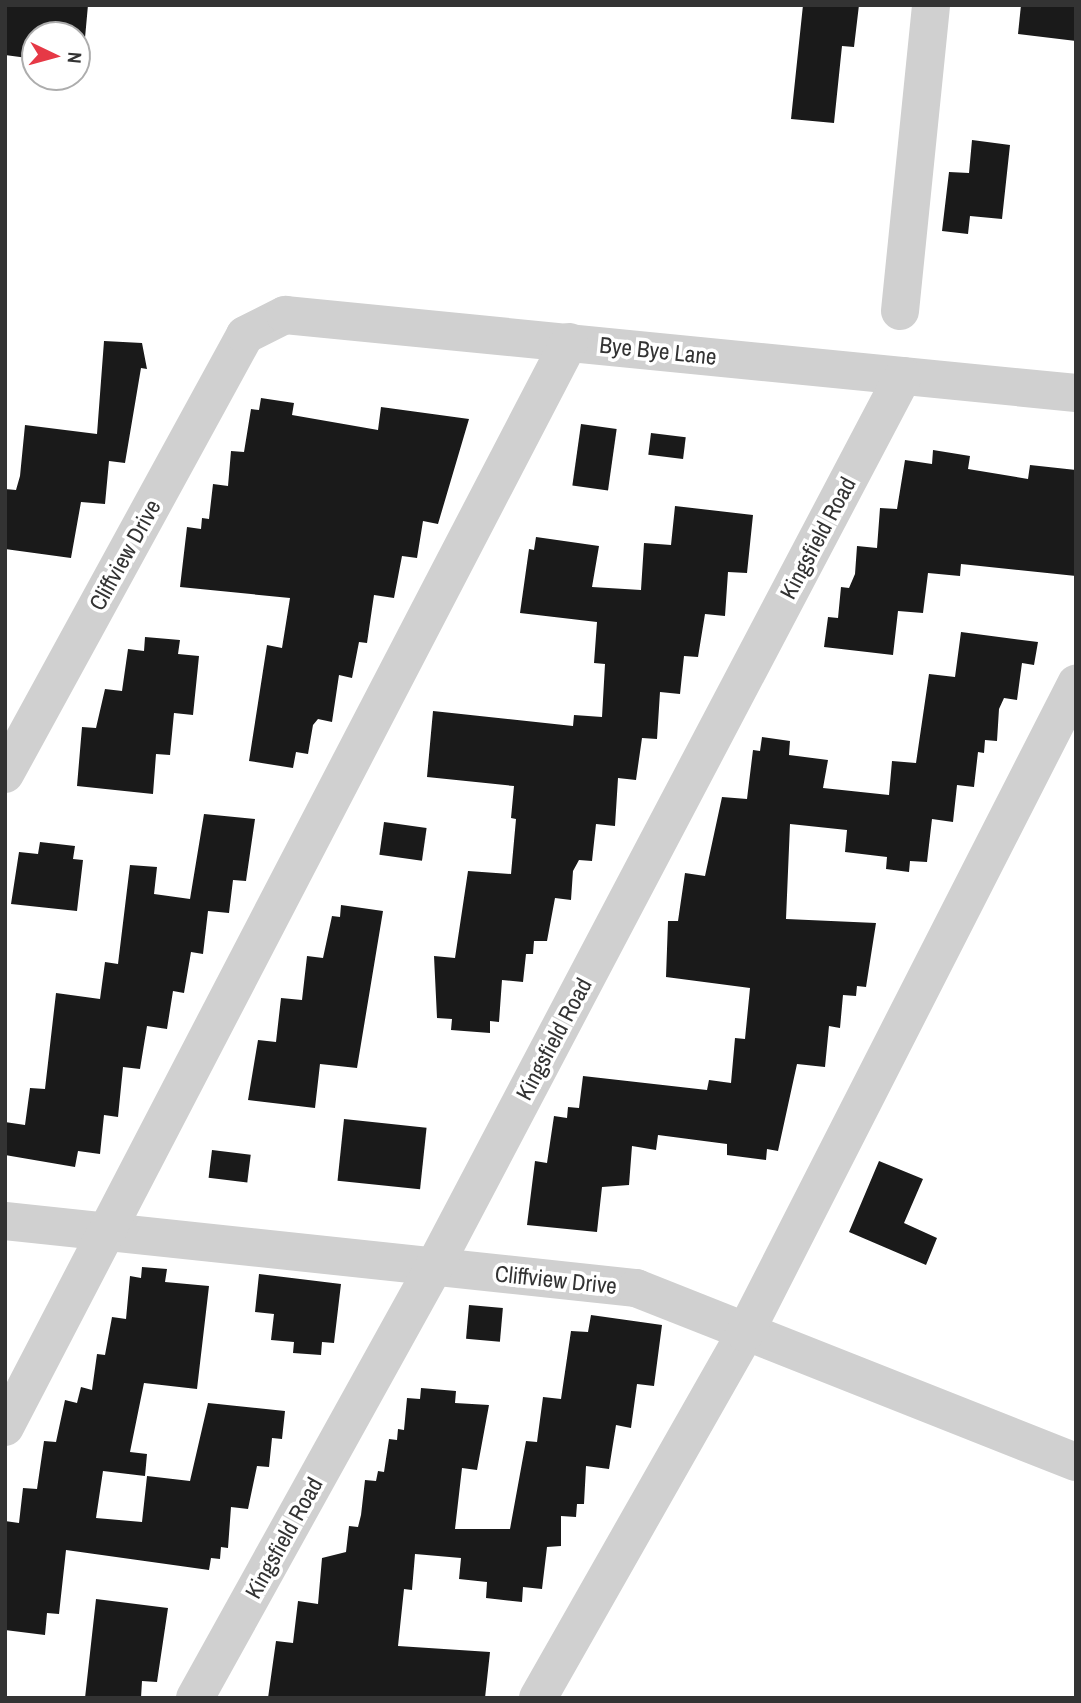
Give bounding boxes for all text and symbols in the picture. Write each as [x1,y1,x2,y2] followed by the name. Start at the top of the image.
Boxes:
[21,21,91,91] north arrow
[61,51,88,64] text: N
[598,331,718,371] street label: Bye Bye Lane
[774,472,862,604] street label: Kingsfield Road
[83,495,167,615] street label: Cliffview Drive
[510,973,598,1105] street label: Kingsfield Road
[494,1260,618,1300] street label: Cliffview Drive
[239,1473,329,1603] street label: Kingsfield Road

